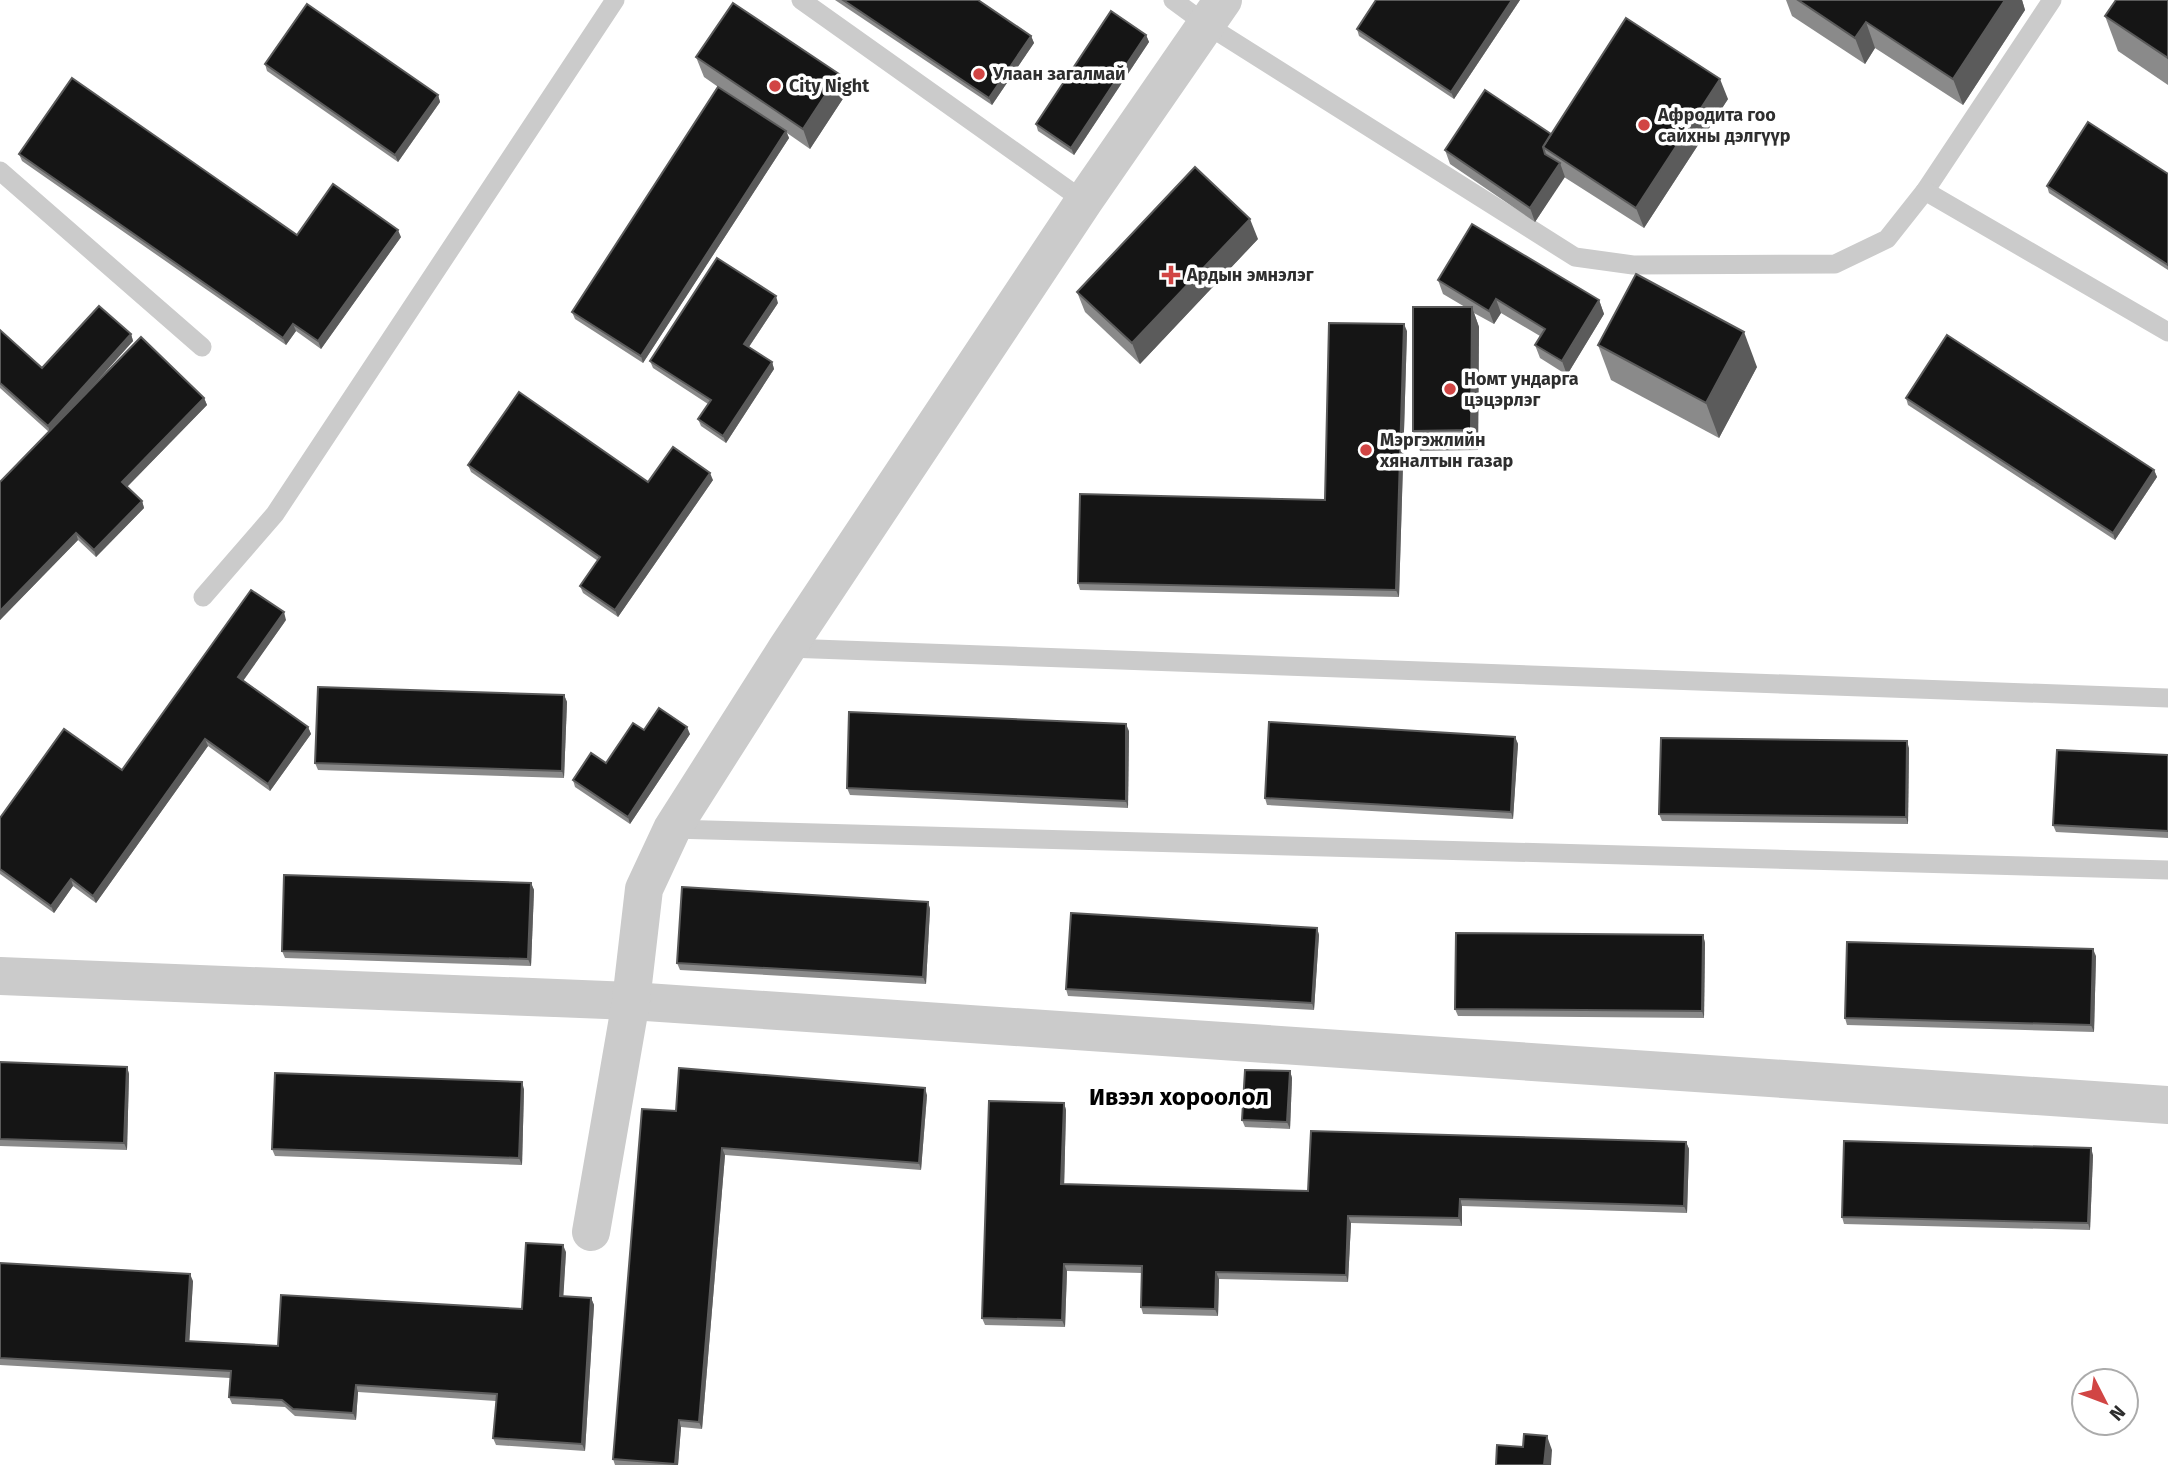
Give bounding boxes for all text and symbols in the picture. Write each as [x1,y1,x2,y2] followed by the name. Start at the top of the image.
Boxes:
[992,63,1126,85] place label: Улаан загалмай
[971,66,987,82] marker: Улаан загалмай
[789,75,870,97] place label: City Night
[767,78,783,94] marker: City Night
[1657,104,1791,147] place label: Афродита гоо сайхны дэлгүүр
[1636,117,1652,133] marker: Афродита гоо сайхны дэлгүүр
[1186,264,1314,286] place label: Ардын эмнэлэг
[1161,265,1181,285] marker: Ардын эмнэлэг
[1464,368,1579,411] place label: Номт ундарга цэцэрлэг
[1442,381,1458,397] marker: Номт ундарга цэцэрлэг
[1379,429,1514,472] place label: Мэргэжлийн хяналтын газар
[1358,442,1374,458] marker: Мэргэжлийн хяналтын газар
[1089,1083,1269,1111] district label: Ивээл хороолол
[2070,1367,2140,1437] north arrow
[2104,1401,2130,1425] text: N

